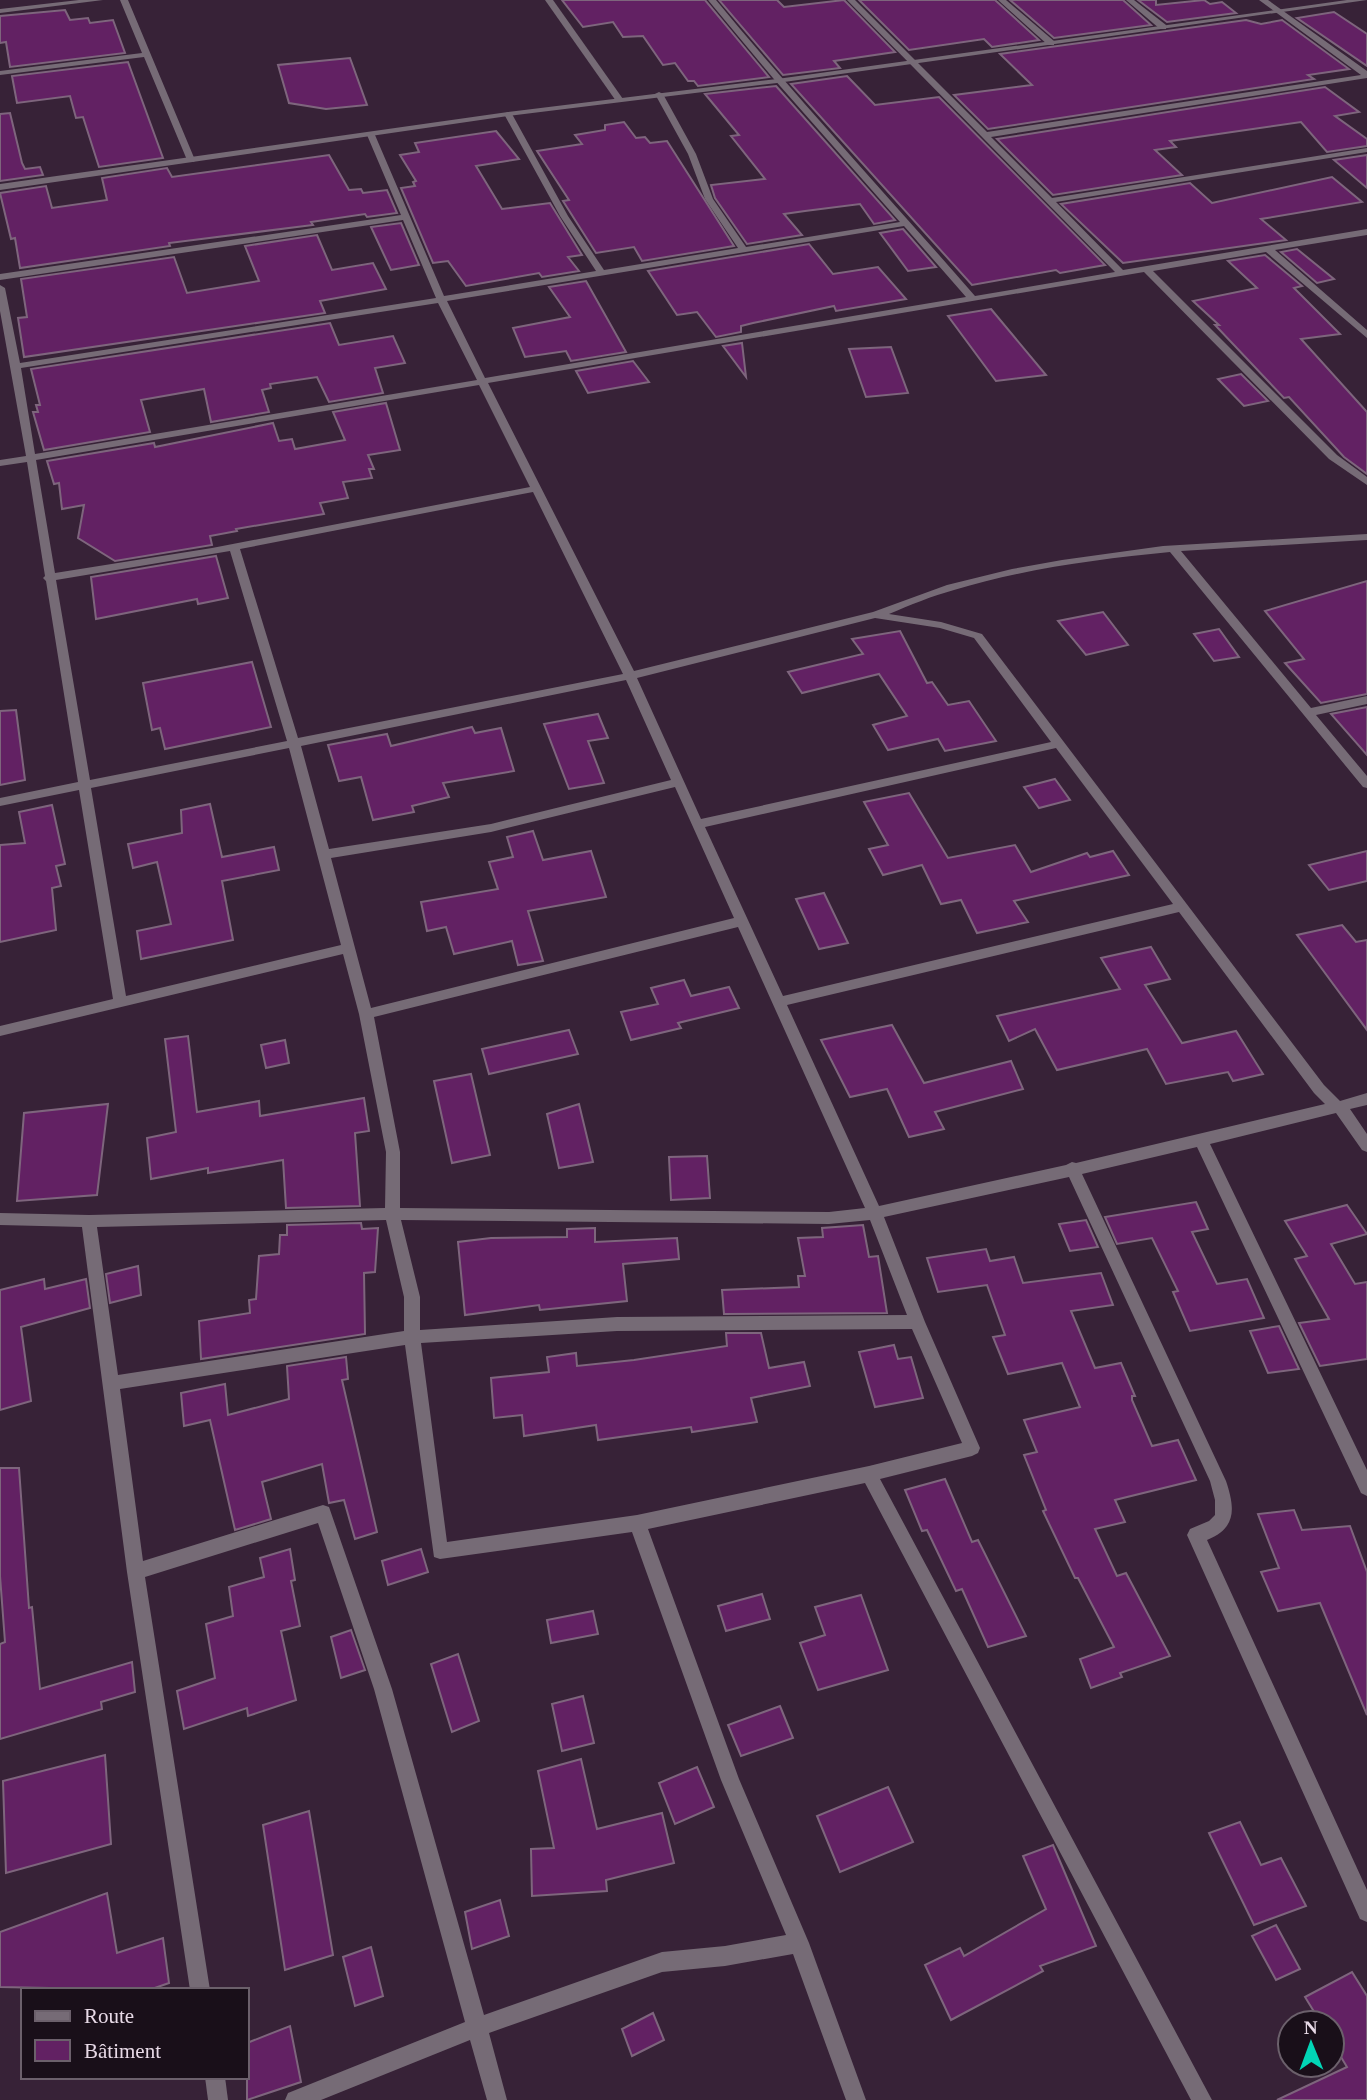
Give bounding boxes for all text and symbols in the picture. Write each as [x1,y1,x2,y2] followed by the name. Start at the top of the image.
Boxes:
[21,1988,248,2079] legend
[84,2004,134,2028] text: Route
[1276,2009,1346,2079] north arrow
[1304,2017,1318,2038] text: N
[84,2039,161,2063] text: Bâtiment

